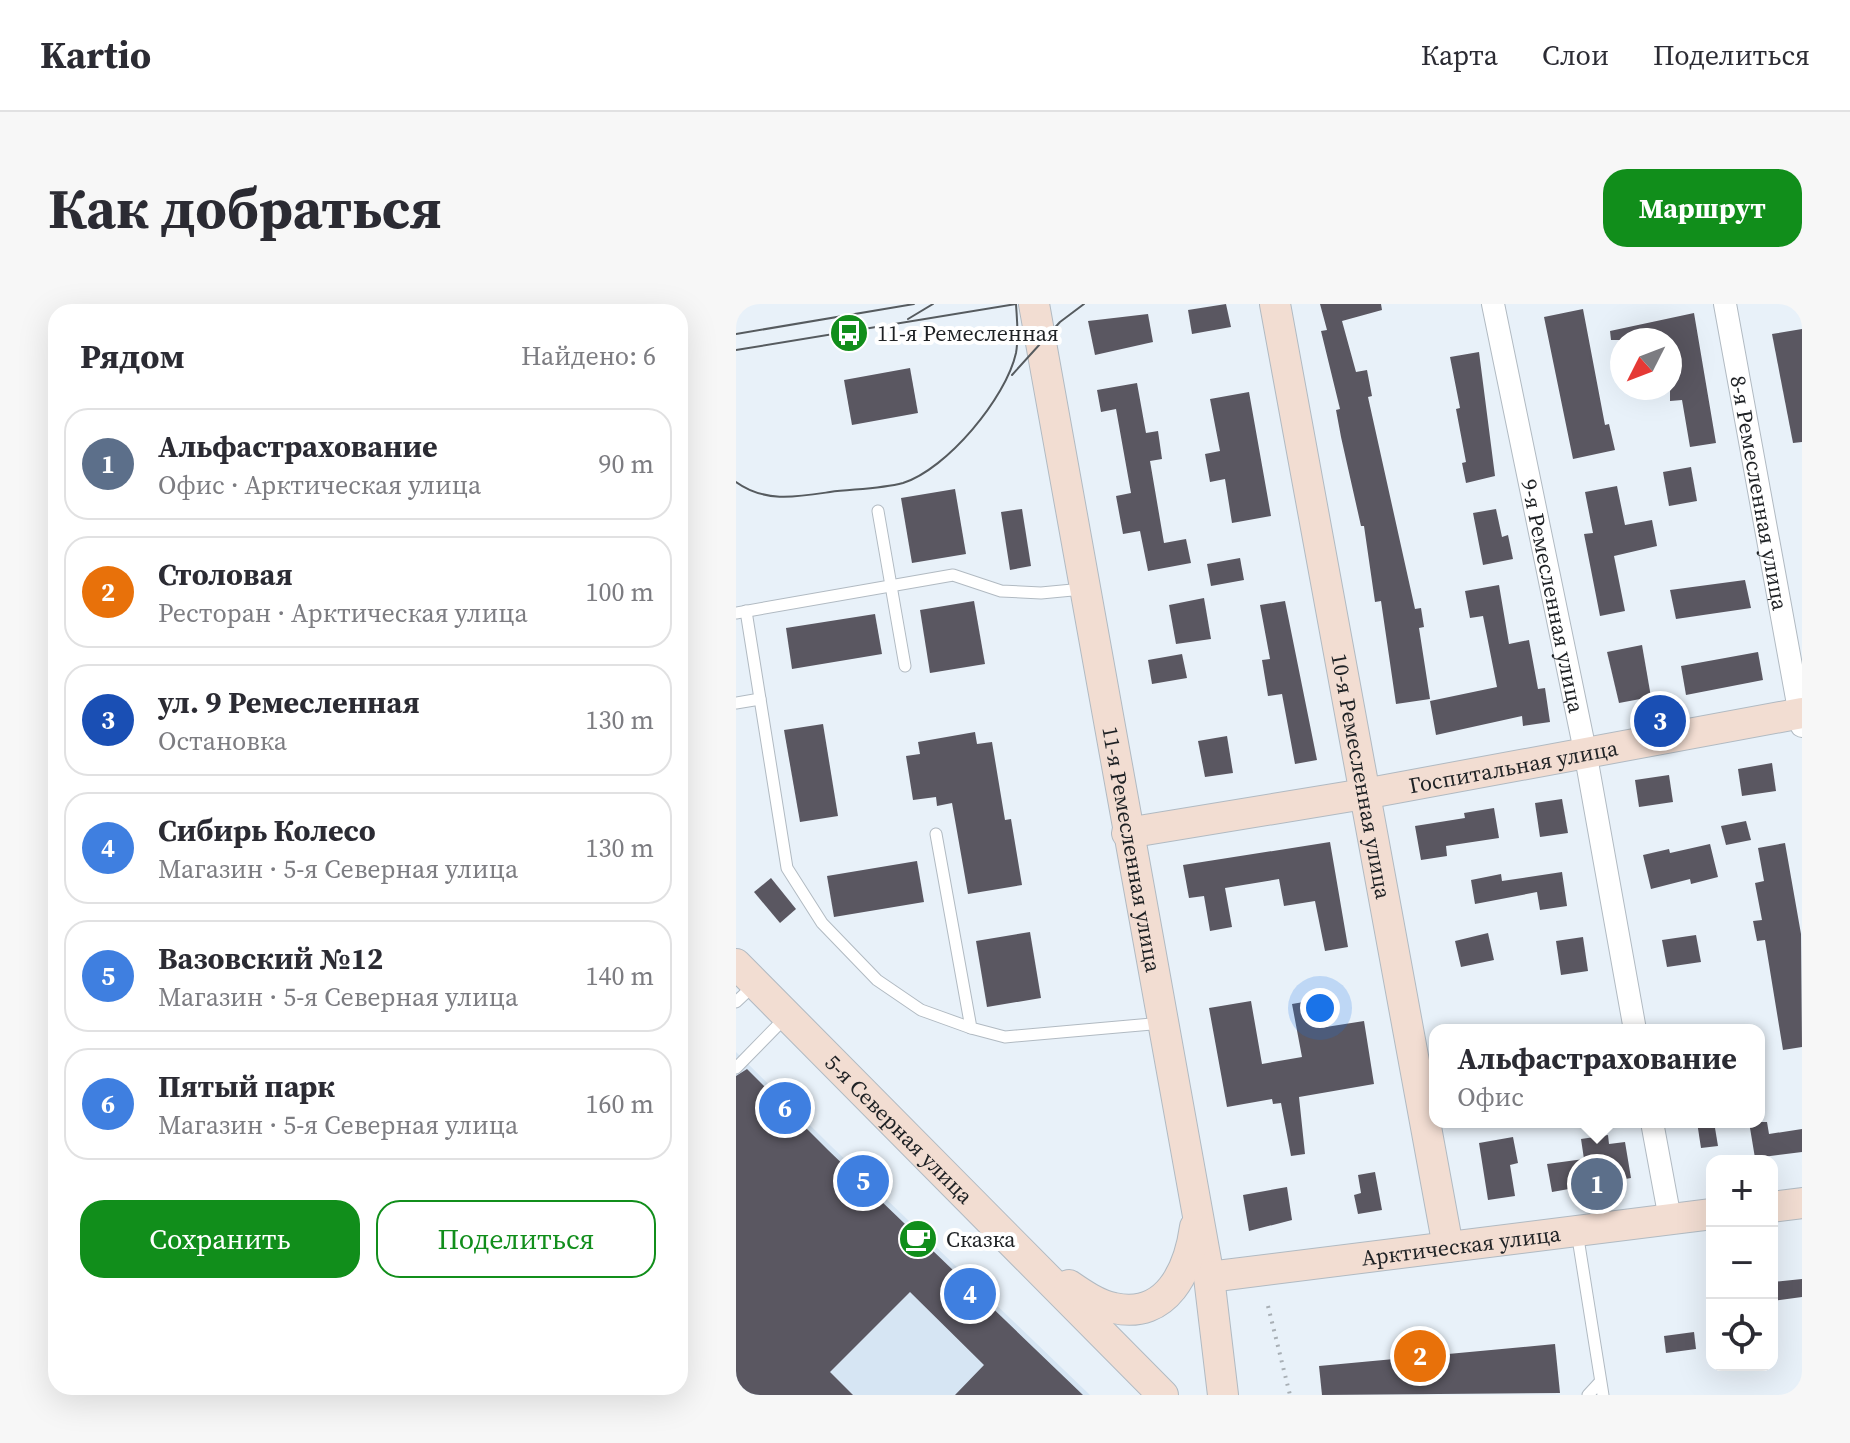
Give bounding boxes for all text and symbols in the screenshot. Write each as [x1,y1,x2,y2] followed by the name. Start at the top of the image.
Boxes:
[40,29,151,81] text: Kartio
[1421,36,1498,74] text: Карта
[1542,36,1609,74] text: Слои
[1653,36,1810,74] text: Поделиться
[1603,169,1802,247] button: Маршрут
[48,170,442,247] text: Как добраться
[828,312,870,354] bus stop icon: 11-я Ремесленная
[877,318,1059,348] place label: 11-я Ремесленная
[1610,328,1682,400] north arrow
[80,333,185,379] text: Рядом
[521,338,656,374] text: Найдено: 6
[1723,373,1796,613] street label: 8-я Ремесленная улица
[158,426,438,467] text: Альфастрахование
[101,446,115,482] text: 1
[599,446,654,482] text: 90 m
[158,467,481,503] text: Офис · Арктическая улица
[1514,476,1592,716] street label: 9-я Ремесленная улица
[158,554,293,595] text: Столовая
[101,574,115,610] text: 2
[586,574,654,610] text: 100 m
[158,595,528,631] text: Ресторан · Арктическая улица
[1324,651,1399,902] street label: 10-я Ремесленная улица
[158,682,420,723] text: ул. 9 Ремесленная
[1634,691,1686,751] pin: 3
[101,702,115,738] text: 3
[586,702,654,738] text: 130 m
[158,723,287,759] text: Остановка
[1095,724,1169,975] street label: 11-я Ремесленная улица
[1406,732,1621,800] street label: Госпитальная улица
[158,810,376,851] text: Сибирь Колесо
[101,830,115,866] text: 4
[586,830,654,866] text: 130 m
[158,851,518,887] text: Магазин · 5-я Северная улица
[158,938,383,979] text: Вазовский №12
[101,958,115,994] text: 5
[586,958,654,994] text: 140 m
[158,979,518,1015] text: Магазин · 5-я Северная улица
[1300,988,1340,1028] your location
[1429,1024,1765,1128] popup
[1457,1038,1737,1079] text: Альфастрахование
[819,1049,979,1209] street label: 5-я Северная улица
[158,1066,335,1107] text: Пятый парк
[759,1078,811,1138] pin: 6
[1457,1079,1524,1115] text: Офис
[101,1086,115,1122] text: 6
[586,1086,654,1122] text: 160 m
[158,1107,518,1143] text: Магазин · 5-я Северная улица
[837,1151,889,1211] pin: 5
[1571,1154,1623,1214] pin: 1
[1706,1155,1778,1371] map controls
[1706,1155,1778,1227] button: +
[80,1200,360,1278] button: Сохранить
[376,1200,656,1278] button: Поделиться
[897,1218,939,1260] cafe icon: Сказка
[1360,1218,1563,1273] street label: Арктическая улица
[946,1224,1016,1254] place label: Сказка
[1706,1227,1778,1299] button: −
[944,1264,996,1324] pin: 4
[1706,1299,1778,1371] button: locate
[1394,1326,1446,1386] pin: 2

